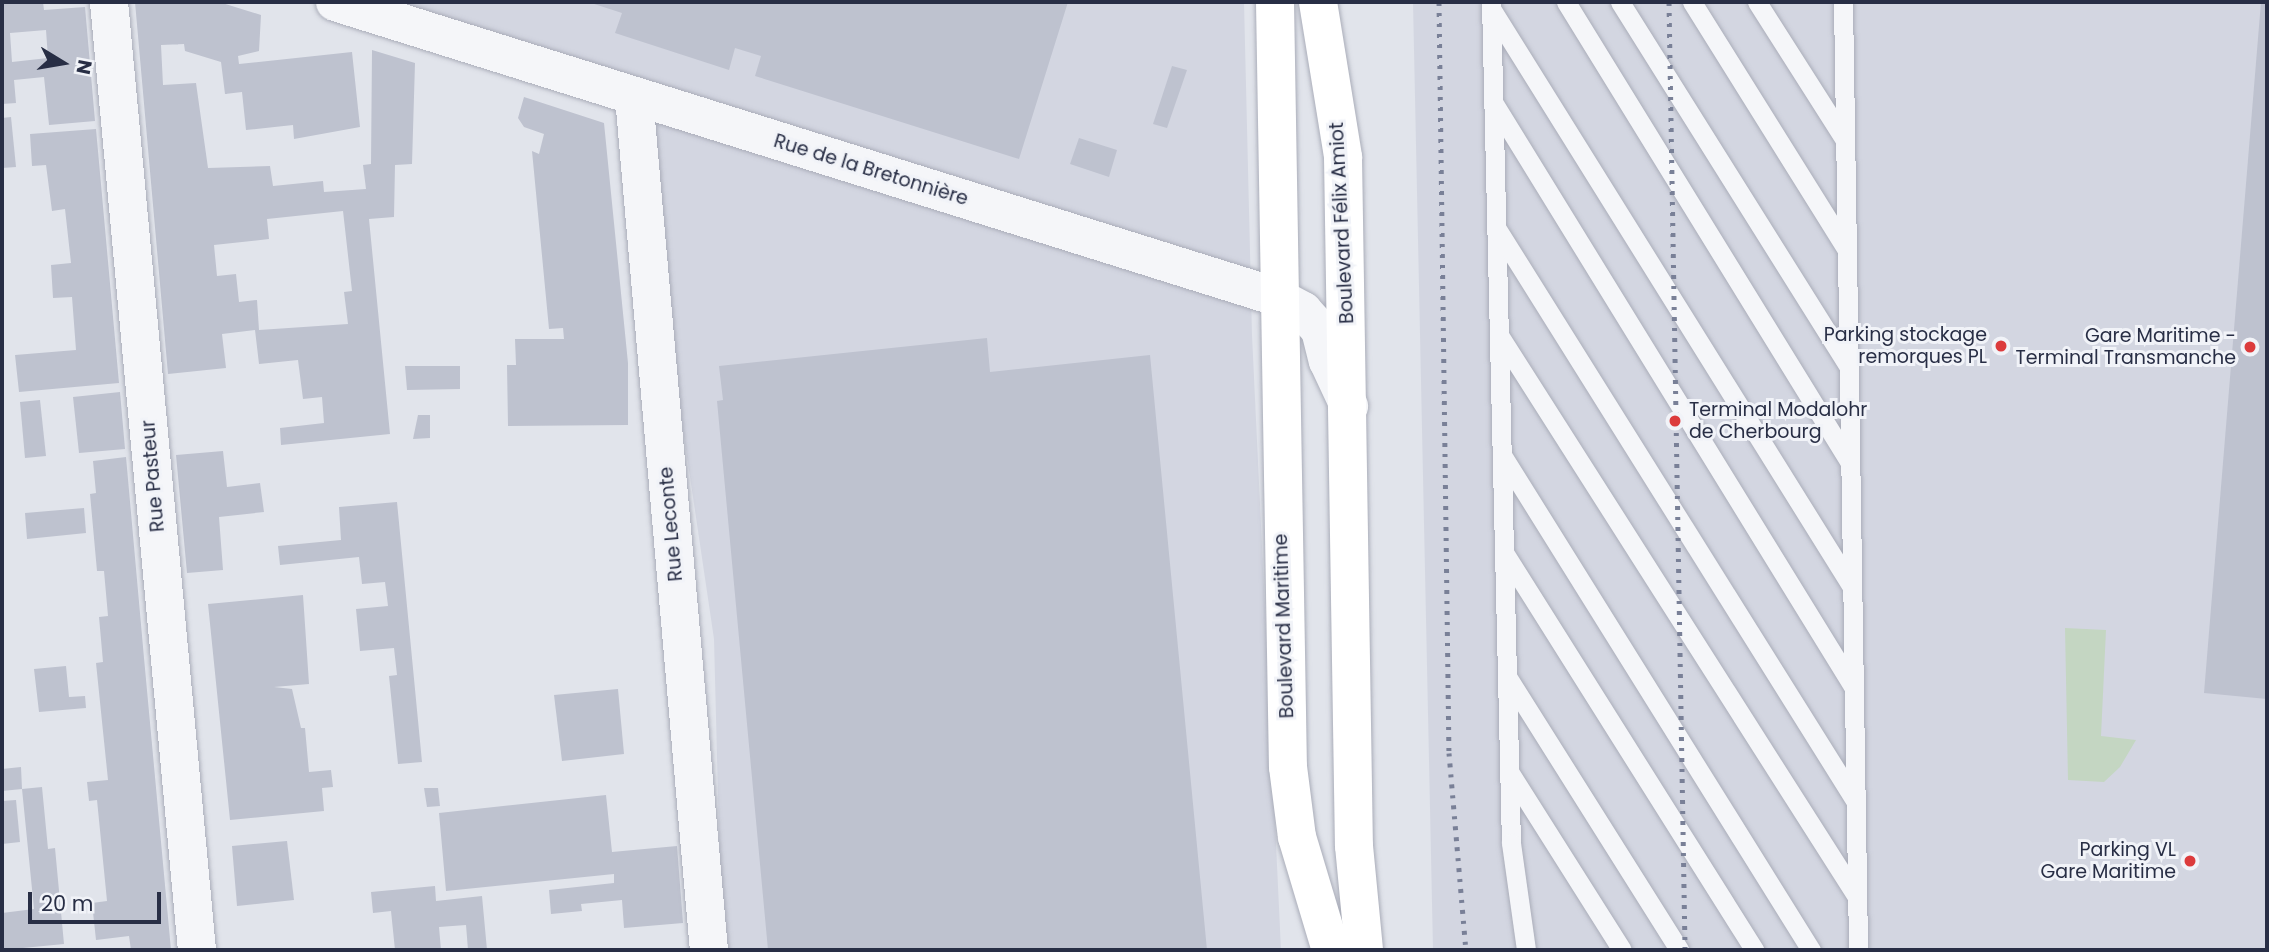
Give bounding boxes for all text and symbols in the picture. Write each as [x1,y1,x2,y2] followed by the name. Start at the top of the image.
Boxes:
[28,28,98,98] north arrow
[69,58,99,77] text: N
[1325,122,1359,324] street label: Boulevard Félix Amiot
[771,130,971,210] street label: Rue de la Bretonnière
[1824,324,1987,368] place label: Parking stockage remorques PL
[2016,325,2236,369] place label: Gare Maritime - Terminal Transmanche
[1993,338,2009,354] marker: Parking stockage remorques PL
[2242,339,2258,355] marker: Gare Maritime - Terminal Transmanche
[1689,399,1867,443] place label: Terminal Modalohr de Cherbourg
[1667,413,1683,429] marker: Terminal Modalohr de Cherbourg
[137,419,169,533] street label: Rue Pasteur
[655,466,687,582] street label: Rue Leconte
[1269,533,1299,719] street label: Boulevard Maritime
[2041,839,2176,883] place label: Parking VL Gare Maritime
[2182,853,2198,869] marker: Parking VL Gare Maritime
[32,878,164,922] scale bar
[41,889,94,918] text: 20 m

